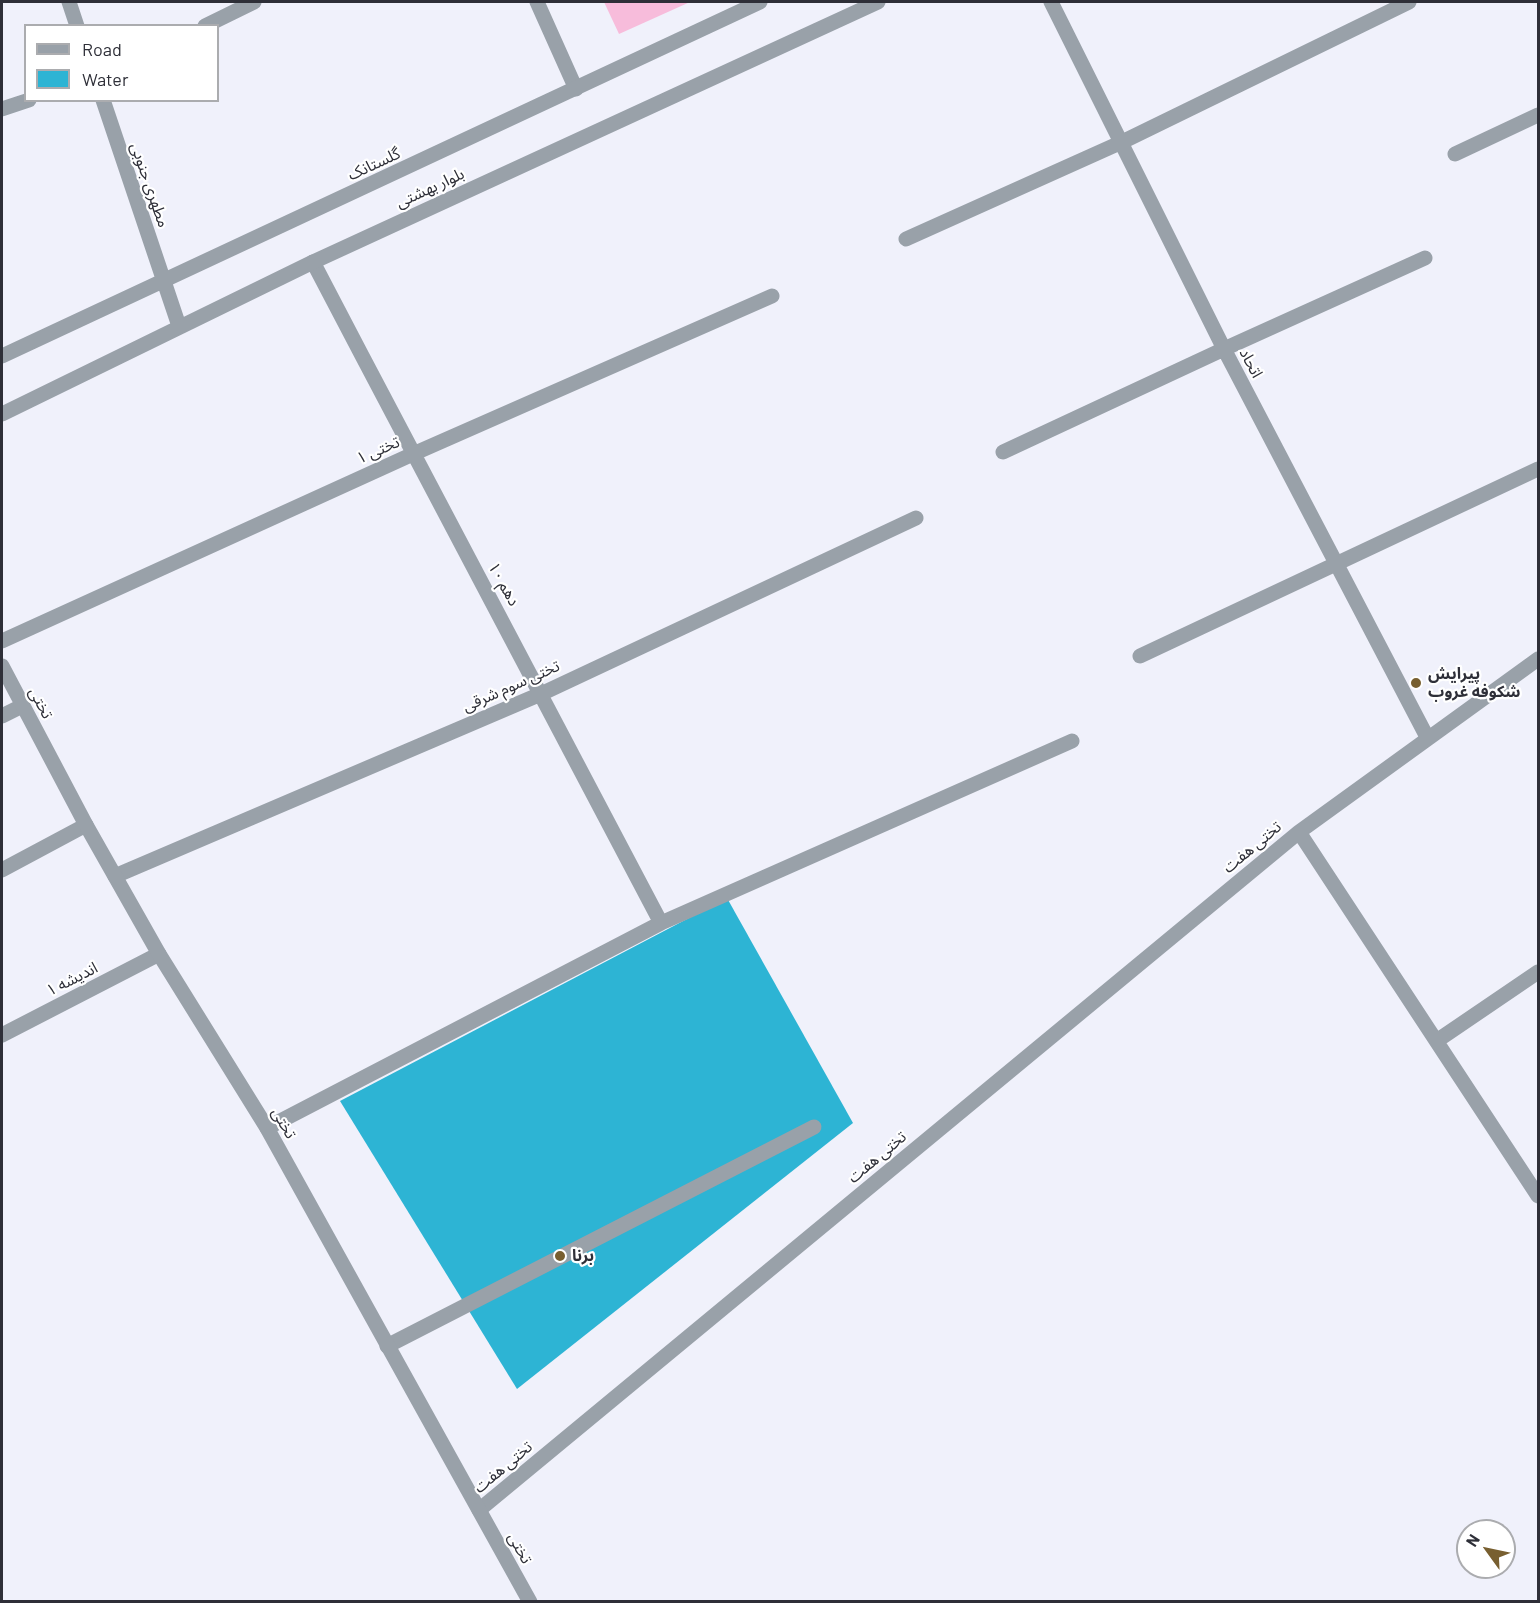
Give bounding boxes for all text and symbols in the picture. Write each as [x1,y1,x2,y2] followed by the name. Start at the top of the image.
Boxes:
[24,24,219,102] legend
[82,38,122,60] text: Road
[82,68,129,90] text: Water
[127,140,173,230] street label: مطهری جنوبی
[345,144,403,184] street label: گلستانک
[393,164,467,212] street label: بلوار بهشتی
[1235,345,1267,381] street label: اتحاد
[354,432,402,468] street label: تختی ۱
[484,559,524,609] street label: دهم ۱۰
[459,656,563,716] street label: تختی سوم شرقی
[1428,664,1520,702] place label: پیرایش شکوفه غروب
[1409,676,1423,690] marker: پیرایش شکوفه غروب
[25,684,57,722] street label: تختی
[1219,817,1285,877] street label: تختی هفت
[43,958,101,1000] street label: اندیشه ۱
[268,1104,300,1142] street label: تختی
[844,1127,910,1187] street label: تختی هفت
[572,1246,594,1266] place label: برنا
[553,1249,567,1263] marker: برنا
[470,1437,536,1497] street label: تختی هفت
[1456,1519,1516,1579] north arrow
[504,1529,536,1567] street label: تختی
[1461,1530,1483,1550] text: N

